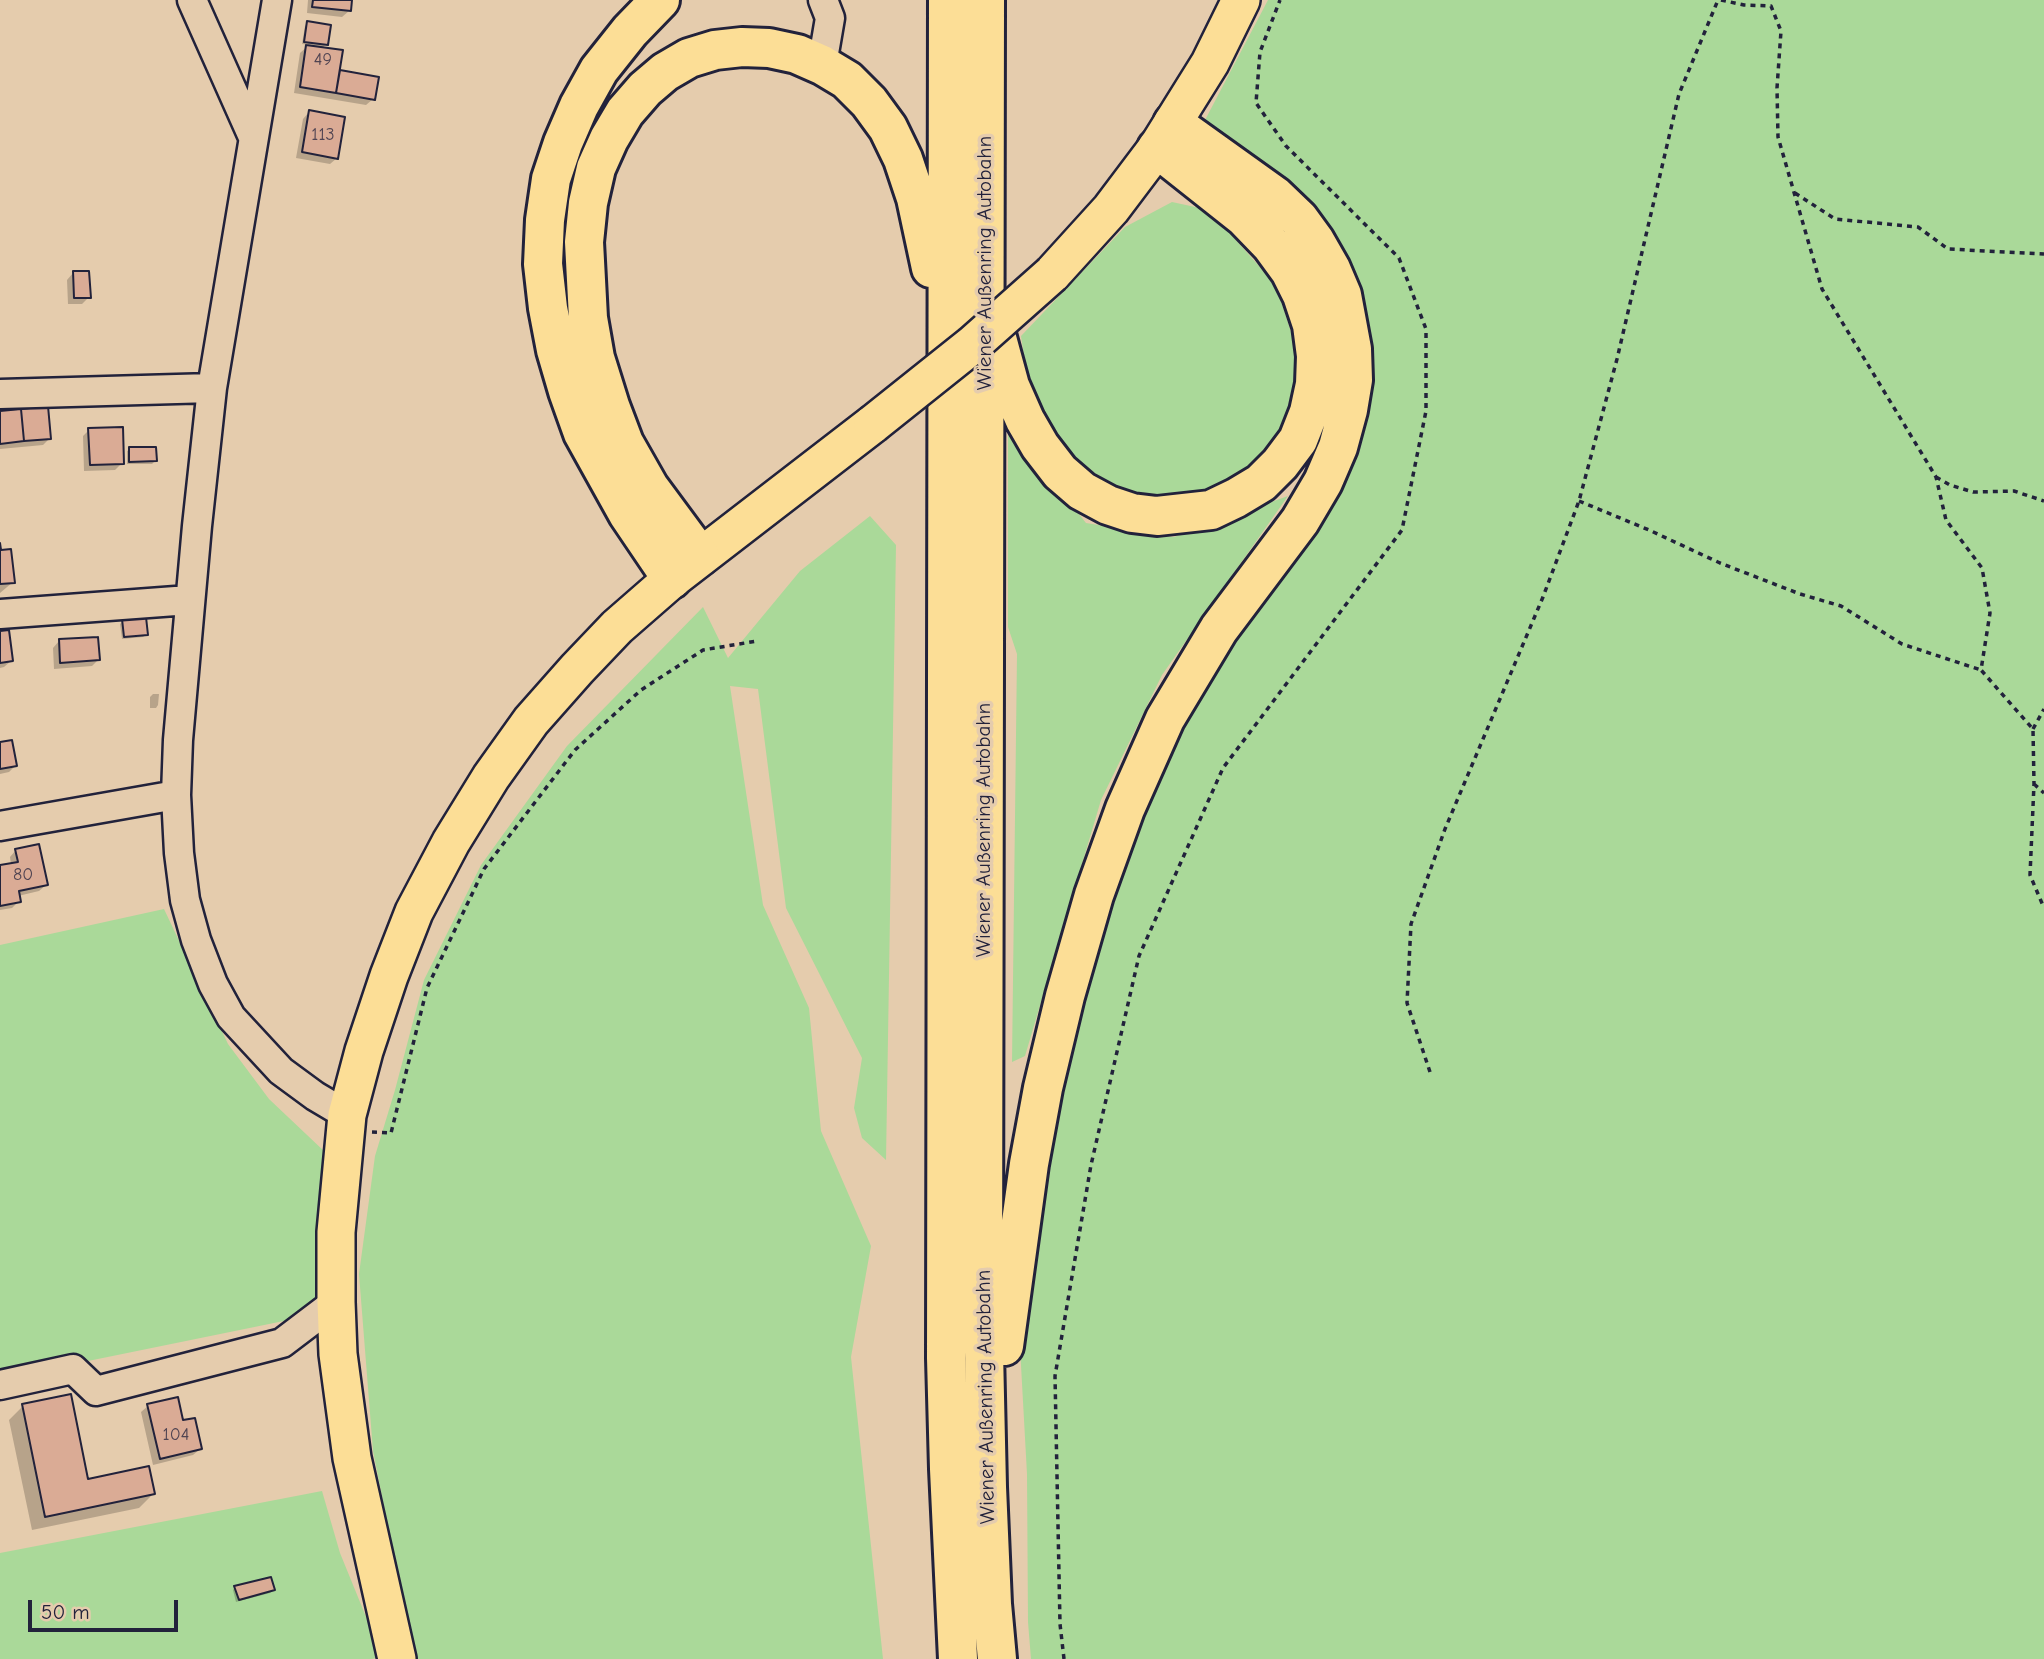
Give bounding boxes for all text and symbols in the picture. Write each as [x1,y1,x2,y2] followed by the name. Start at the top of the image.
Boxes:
[314,49,332,71] house number: 49
[311,124,335,146] house number: 113
[972,136,998,390] street label: Wiener Außenring Autobahn
[971,703,997,957] street label: Wiener Außenring Autobahn
[13,864,33,886] house number: 80
[971,1270,1001,1524] street label: Wiener Außenring Autobahn
[163,1424,189,1446] house number: 104
[32,1586,182,1630] scale bar
[41,1600,90,1624] text: 50 m

